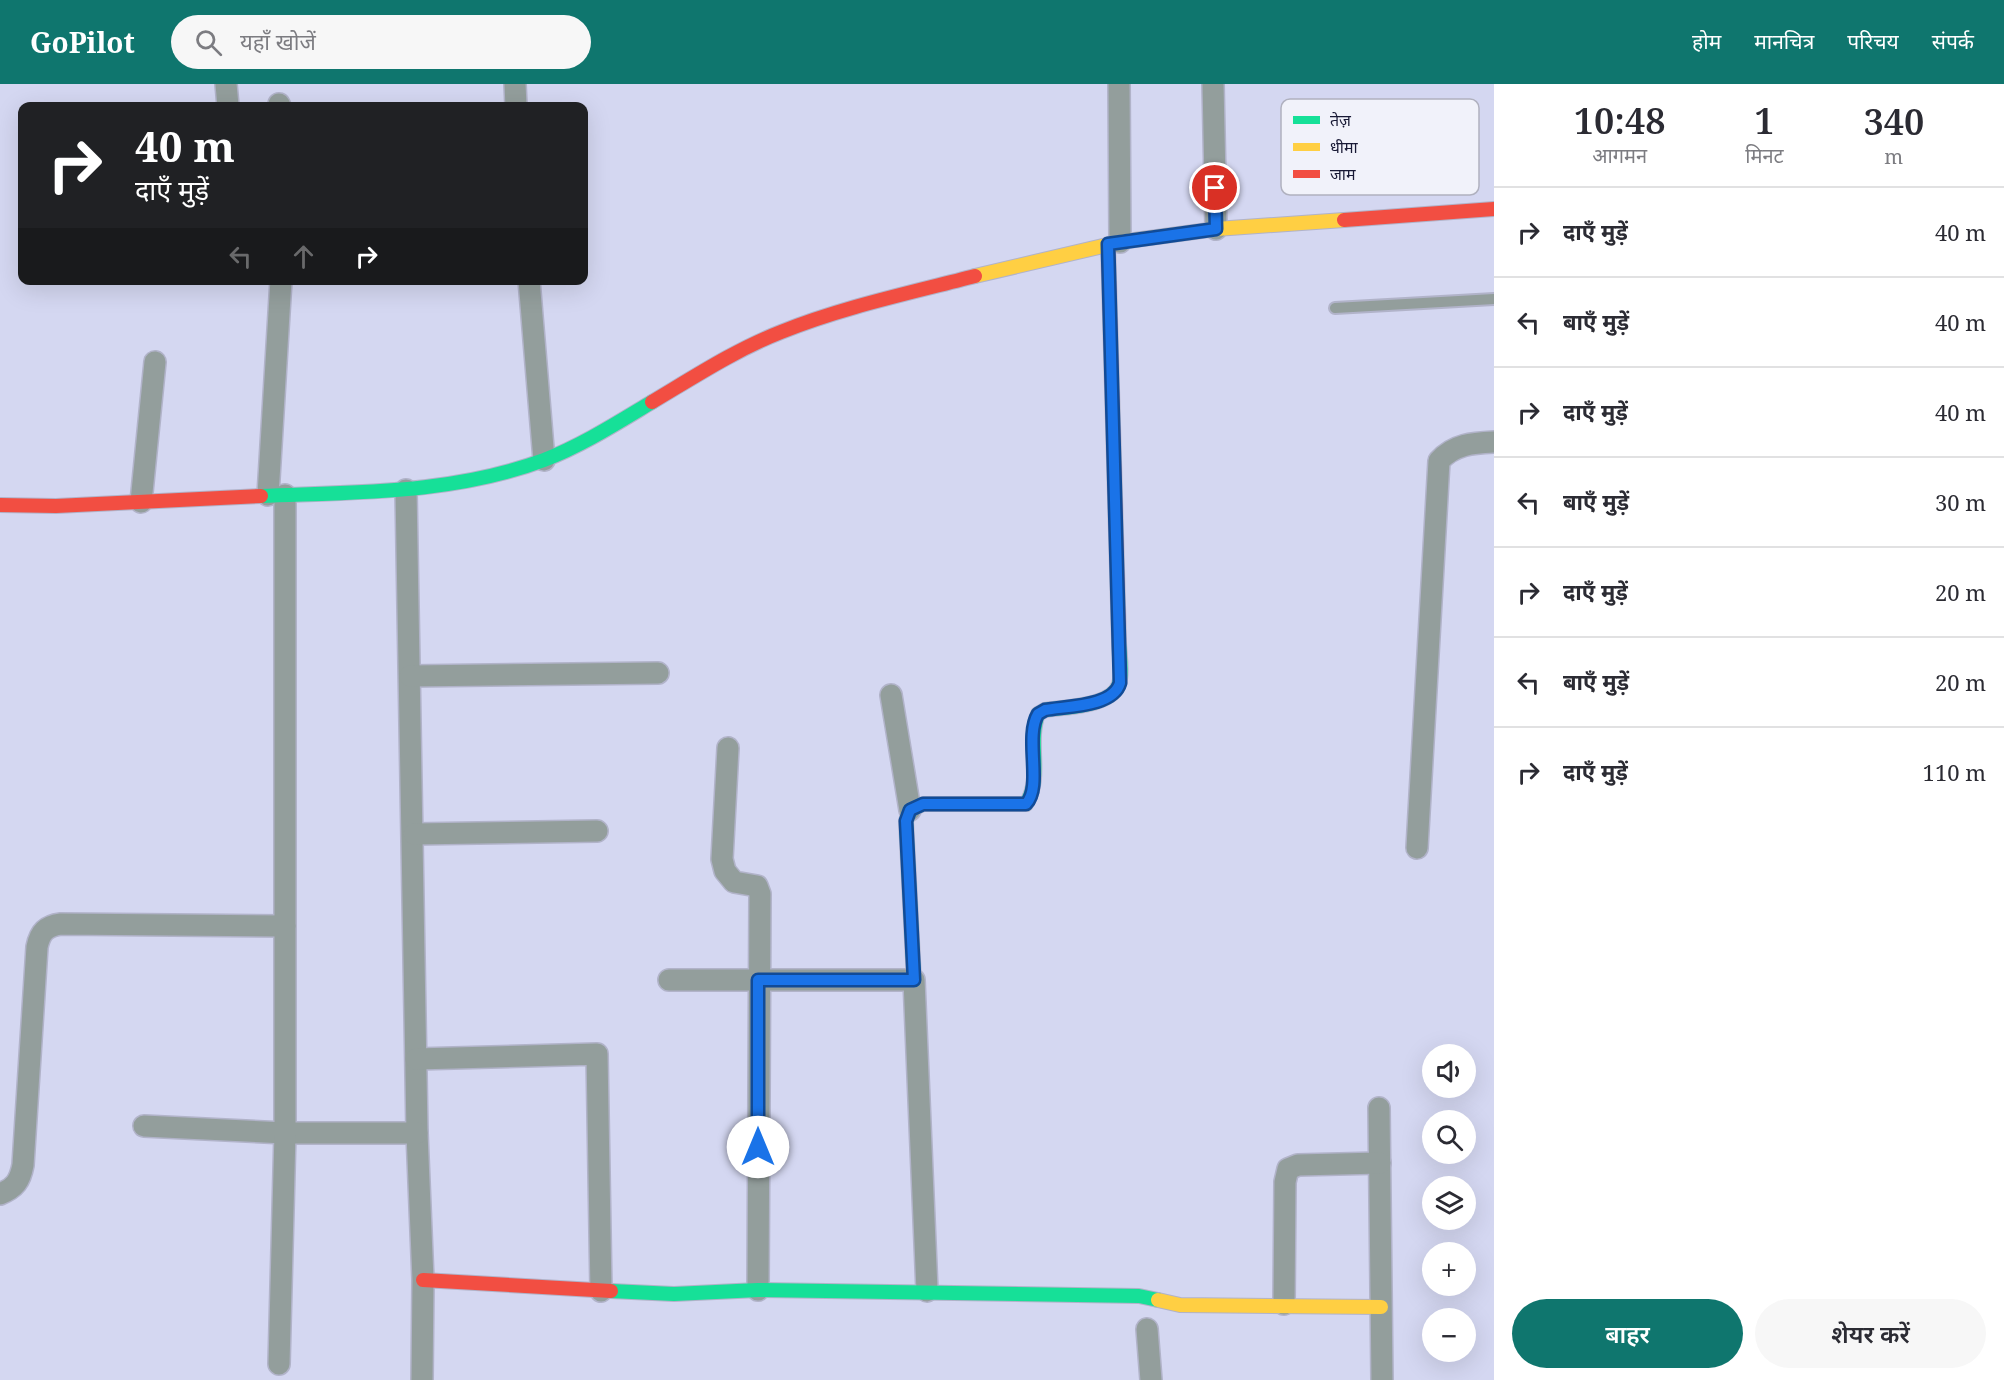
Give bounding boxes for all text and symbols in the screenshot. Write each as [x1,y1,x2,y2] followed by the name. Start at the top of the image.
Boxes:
[171,15,591,69] search box
[30,23,135,61] text: GoPilot
[192,26,225,59] icon: search
[240,26,316,56] text: यहाँ खोजें
[1692,27,1721,55] text: होम
[1754,27,1814,55] text: मानचित्र
[1847,27,1899,55] text: परिचय
[1932,27,1974,55] text: संपर्क
[1574,96,1666,145] text: 10:48
[1754,96,1775,145] text: 1
[1863,97,1924,146] text: 340
[1281,99,1479,195] legend
[1330,109,1352,131] text: तेज़
[135,117,235,174] text: 40 m
[36,126,114,204] icon: right
[1330,136,1359,158] text: धीमा
[1592,142,1647,169] text: आगमन
[1745,142,1784,169] text: मिनट
[1884,143,1903,170] text: m
[1189,162,1240,213] pin
[1330,163,1356,185] text: जाम
[135,171,209,208] text: दाएँ मुड़ें
[1198,171,1231,204] icon: arrive
[1512,216,1545,249] icon: right
[1563,216,1628,246] text: दाएँ मुड़ें
[1935,217,1986,247] text: 40 m
[224,240,257,273] icon: left
[287,240,320,273] icon: ahead
[350,240,383,273] icon: right
[1512,306,1545,339] icon: left
[1563,306,1629,336] text: बाएँ मुड़ें
[1935,307,1986,337] text: 40 m
[1512,396,1545,429] icon: right
[1563,396,1628,426] text: दाएँ मुड़ें
[1935,397,1986,427] text: 40 m
[1512,486,1545,519] icon: left
[1563,486,1629,516] text: बाएँ मुड़ें
[1935,487,1986,517] text: 30 m
[1512,576,1545,609] icon: right
[1563,576,1628,606] text: दाएँ मुड़ें
[1935,577,1986,607] text: 20 m
[1512,666,1545,699] icon: left
[1563,666,1629,696] text: बाएँ मुड़ें
[1935,667,1986,697] text: 20 m
[1512,756,1545,789] icon: right
[1563,756,1628,786] text: दाएँ मुड़ें
[1923,757,1986,787] text: 110 m
[1422,1044,1476,1362] map controls
[1422,1044,1476,1098] button: sound
[1422,1110,1476,1164] button: search
[726,1115,790,1179] position arrow
[1422,1176,1476,1230] button: layers
[1422,1242,1476,1296] button: +
[1512,1299,1743,1368] button: बाहर
[1755,1299,1986,1368] button: शेयर करें
[1422,1308,1476,1362] button: −

